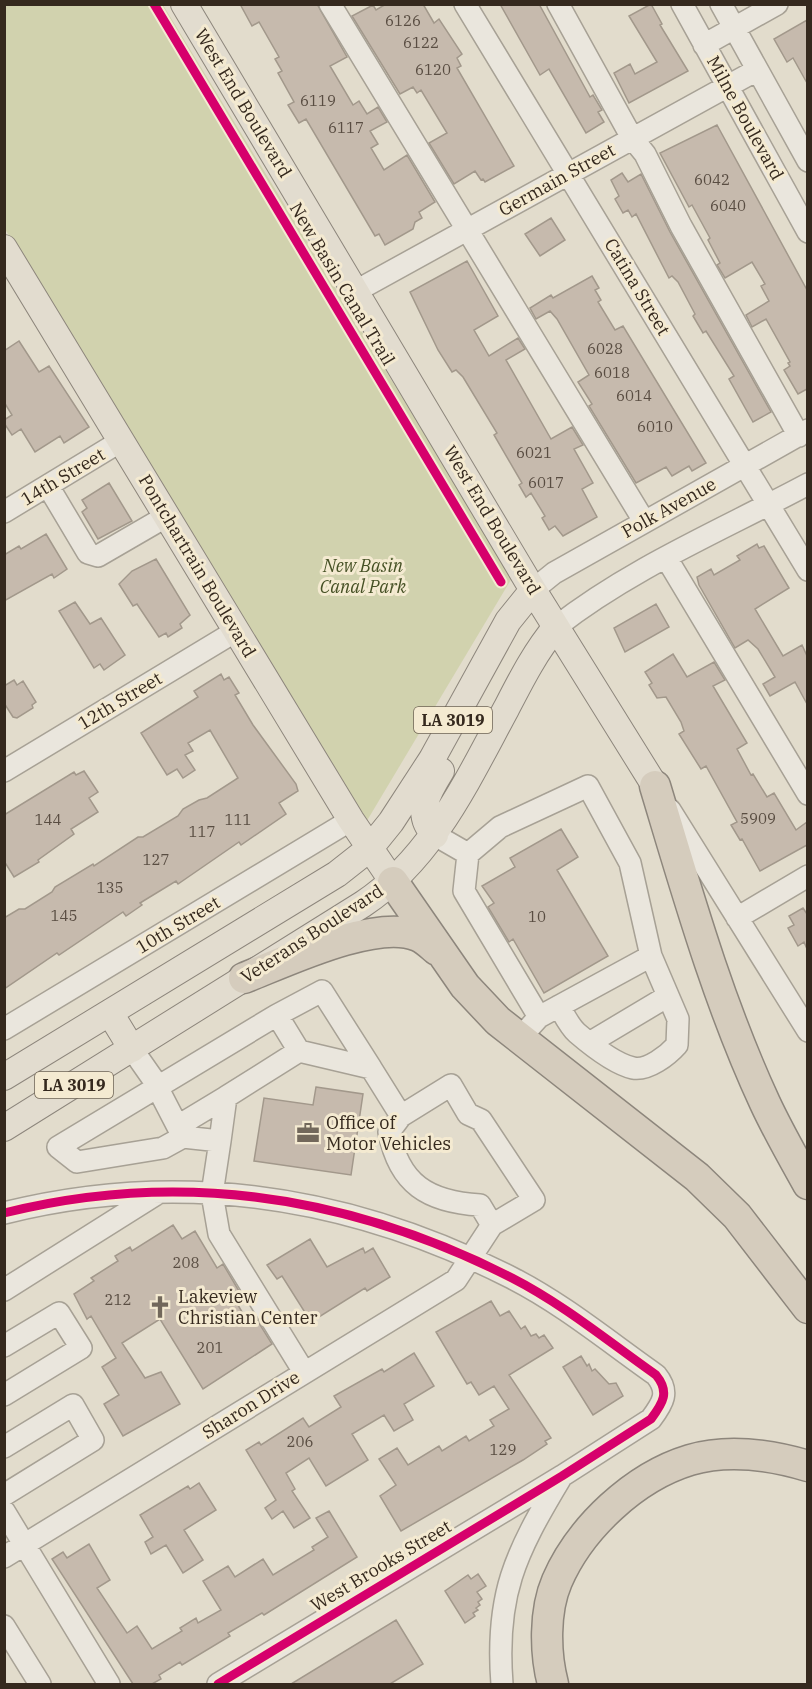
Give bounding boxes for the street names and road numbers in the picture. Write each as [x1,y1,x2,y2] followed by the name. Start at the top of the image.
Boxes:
[190,24,297,182] street label: West End Boulevard
[702,52,789,184] street label: Milne Boulevard
[495,138,619,221] street label: Germain Street
[285,198,400,370] street label: New Basin Canal Trail
[599,234,675,339] street label: Catina Street
[439,441,546,599] street label: West End Boulevard
[17,443,109,511] street label: 14th Street
[134,470,261,661] street label: Pontchartrain Boulevard
[618,472,720,543] street label: Polk Avenue
[74,667,166,735] street label: 12th Street
[414,707,492,733] road number: LA 3019
[236,879,387,988] street label: Veterans Boulevard
[132,891,224,959] street label: 10th Street
[35,1072,113,1098] road number: LA 3019
[198,1365,304,1444] street label: Sharon Drive
[306,1515,455,1617] street label: West Brooks Street

